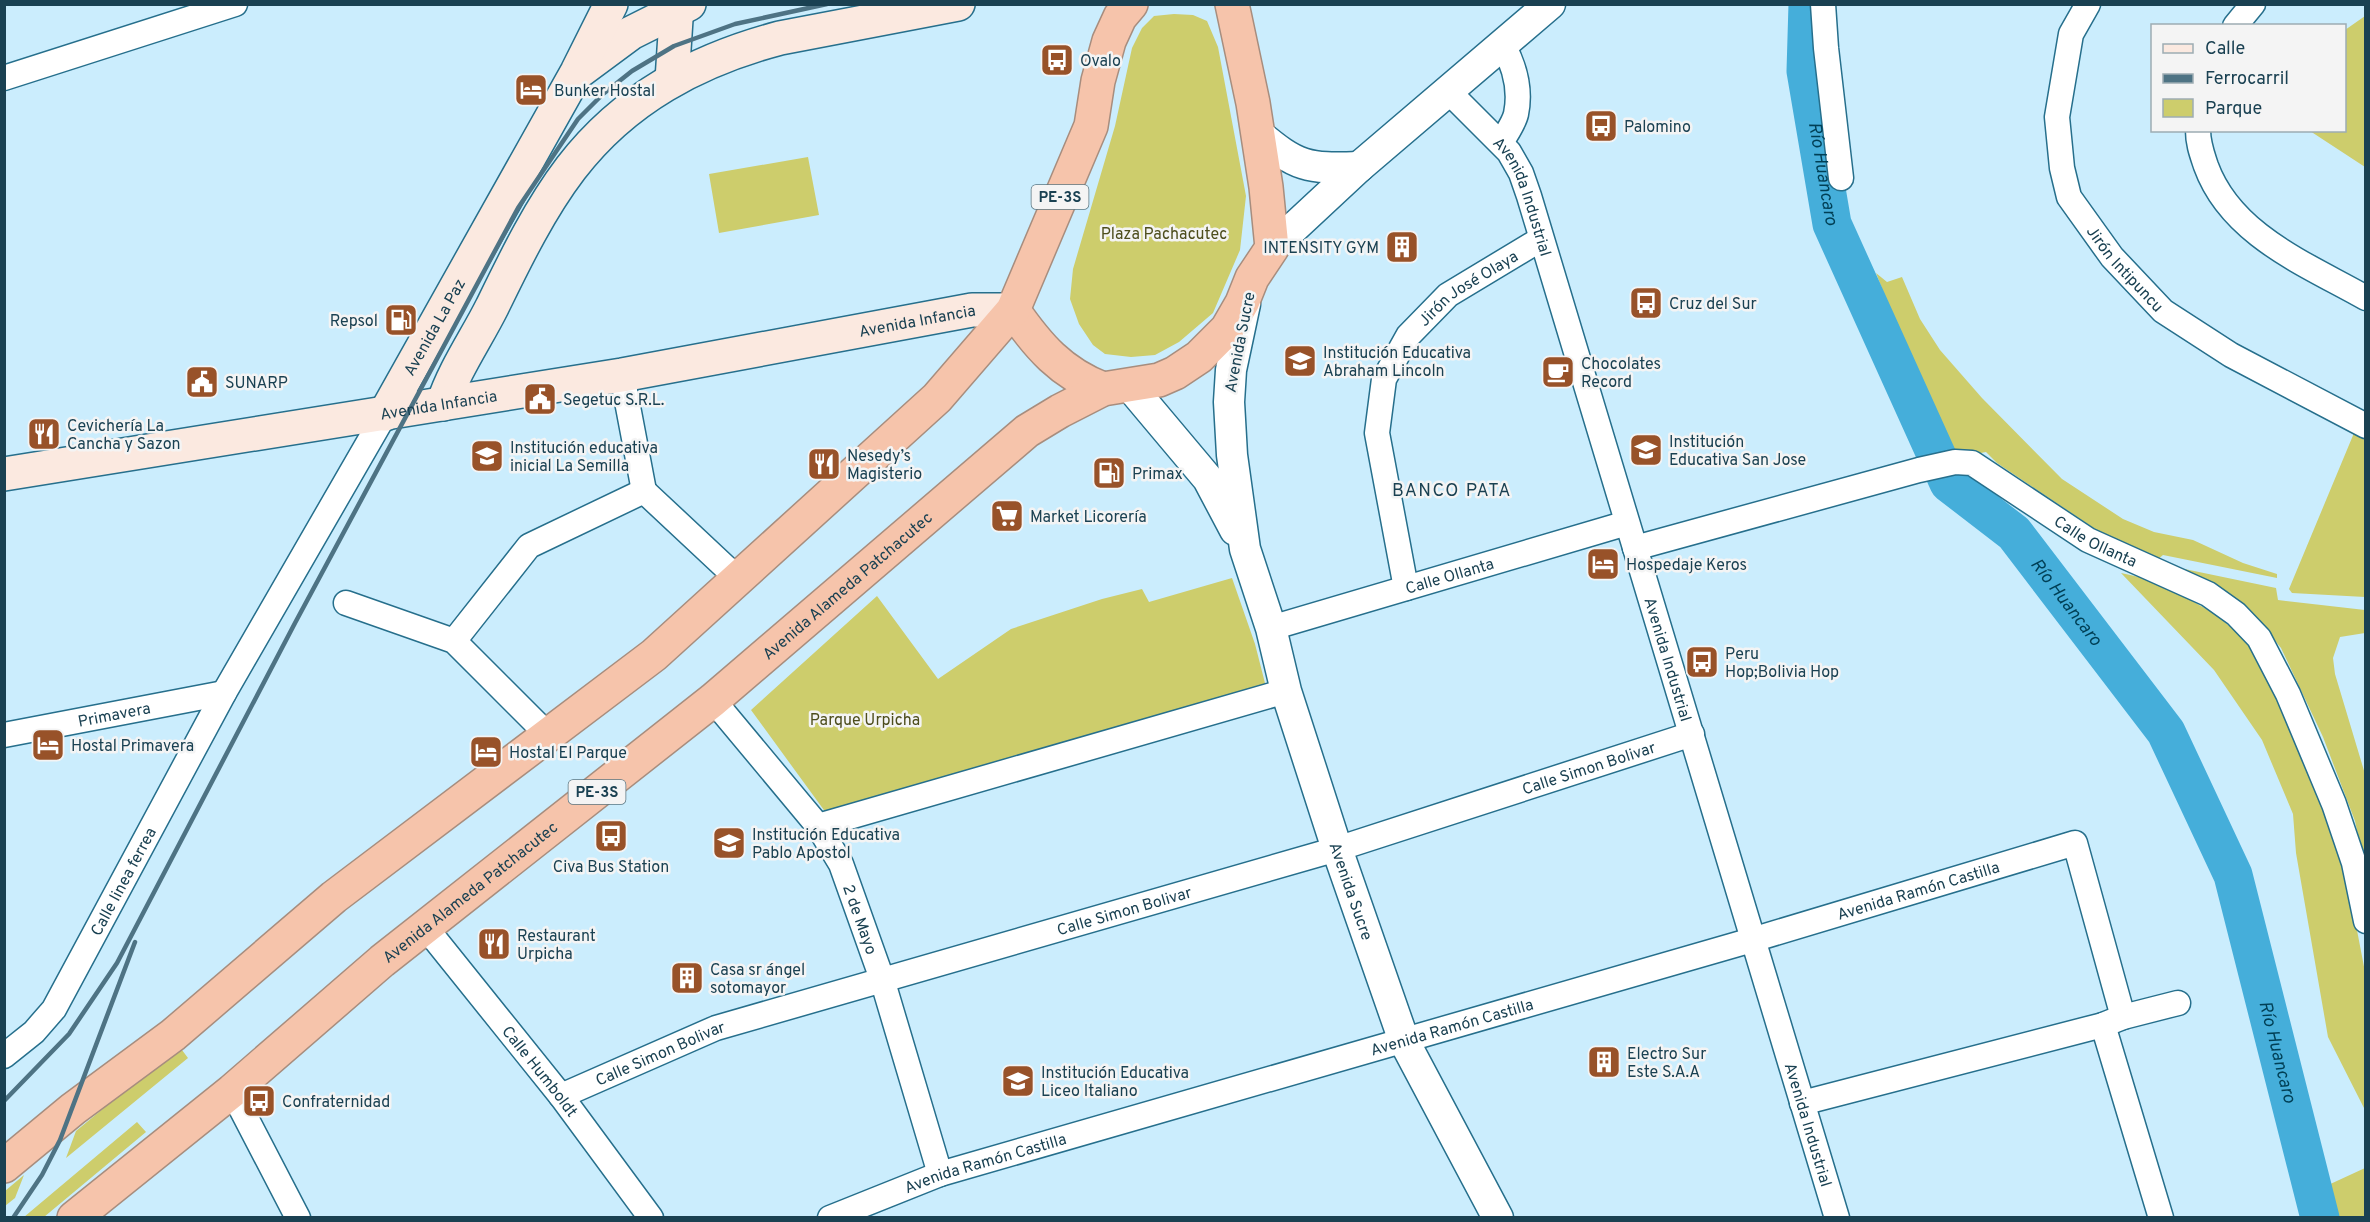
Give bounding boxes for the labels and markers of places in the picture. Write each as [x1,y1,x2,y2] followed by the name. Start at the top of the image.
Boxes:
[1039,42,1075,78] bus stop icon: Ovalo
[1080,52,1121,72] place label: Ovalo
[513,72,549,108] hotel icon: Bunker Hostal
[554,82,655,102] place label: Bunker Hostal
[1583,108,1619,144] bus stop icon: Palomino
[1624,118,1691,138] place label: Palomino
[1384,229,1420,265] building icon: INTENSITY GYM
[1263,239,1379,259] place label: INTENSITY GYM
[1628,285,1664,321] bus stop icon: Cruz del Sur
[1669,295,1757,315] place label: Cruz del Sur
[383,302,419,338] fuel station icon: Repsol
[330,312,378,332] place label: Repsol
[1282,343,1318,379] school or university icon: Institución Educativa Abraham Lincoln
[1323,344,1471,382] place label: Institución Educativa Abraham Lincoln
[1540,354,1576,390] cafe icon: Chocolates Record
[1581,355,1661,393] place label: Chocolates Record
[184,364,220,400] public building icon: SUNARP
[225,374,288,394] place label: SUNARP
[522,381,558,417] public building icon: Segetuc S.R.L.
[563,391,664,411] place label: Segetuc S.R.L.
[26,416,62,452] restaurant icon: Cevichería La Cancha y Sazon
[67,417,181,455] place label: Cevichería La Cancha y Sazon
[1628,432,1664,468] school or university icon: Institución Educativa San Jose
[1669,433,1806,471] place label: Institución Educativa San Jose
[469,438,505,474] school or university icon: Institución educativa inicial La Semilla
[510,439,658,477] place label: Institución educativa inicial La Semilla
[806,446,842,482] restaurant icon: Nesedy’s Magisterio
[847,447,922,485] place label: Nesedy’s Magisterio
[1091,455,1127,491] fuel station icon: Primax
[1132,465,1183,485] place label: Primax
[989,498,1025,534] supermarket icon: Market Licorería
[1030,508,1147,528] place label: Market Licorería
[1585,546,1621,582] hotel icon: Hospedaje Keros
[1626,556,1747,576] place label: Hospedaje Keros
[1684,644,1720,680] bus stop icon: Peru Hop;Bolivia Hop
[1725,645,1839,683] place label: Peru Hop;Bolivia Hop
[30,727,66,763] hotel icon: Hostal Primavera
[468,734,504,770] hotel icon: Hostal El Parque
[71,737,194,757] place label: Hostal Primavera
[509,744,627,764] place label: Hostal El Parque
[593,818,629,854] bus stop icon: Civa Bus Station
[711,825,747,861] school or university icon: Institución Educativa Pablo Apostol
[752,826,900,864] place label: Institución Educativa Pablo Apostol
[553,858,669,878] place label: Civa Bus Station
[476,926,512,962] restaurant icon: Restaurant Urpicha
[517,927,596,965] place label: Restaurant Urpicha
[669,960,705,996] building icon: Casa sr ángel sotomayor
[710,961,805,999] place label: Casa sr ángel sotomayor
[1586,1044,1622,1080] building icon: Electro Sur Este S.A.A
[1627,1045,1706,1083] place label: Electro Sur Este S.A.A
[1000,1063,1036,1099] school or university icon: Institución Educativa Liceo Italiano
[1041,1064,1189,1102] place label: Institución Educativa Liceo Italiano
[241,1083,277,1119] bus stop icon: Confraternidad
[282,1093,390,1113] place label: Confraternidad

